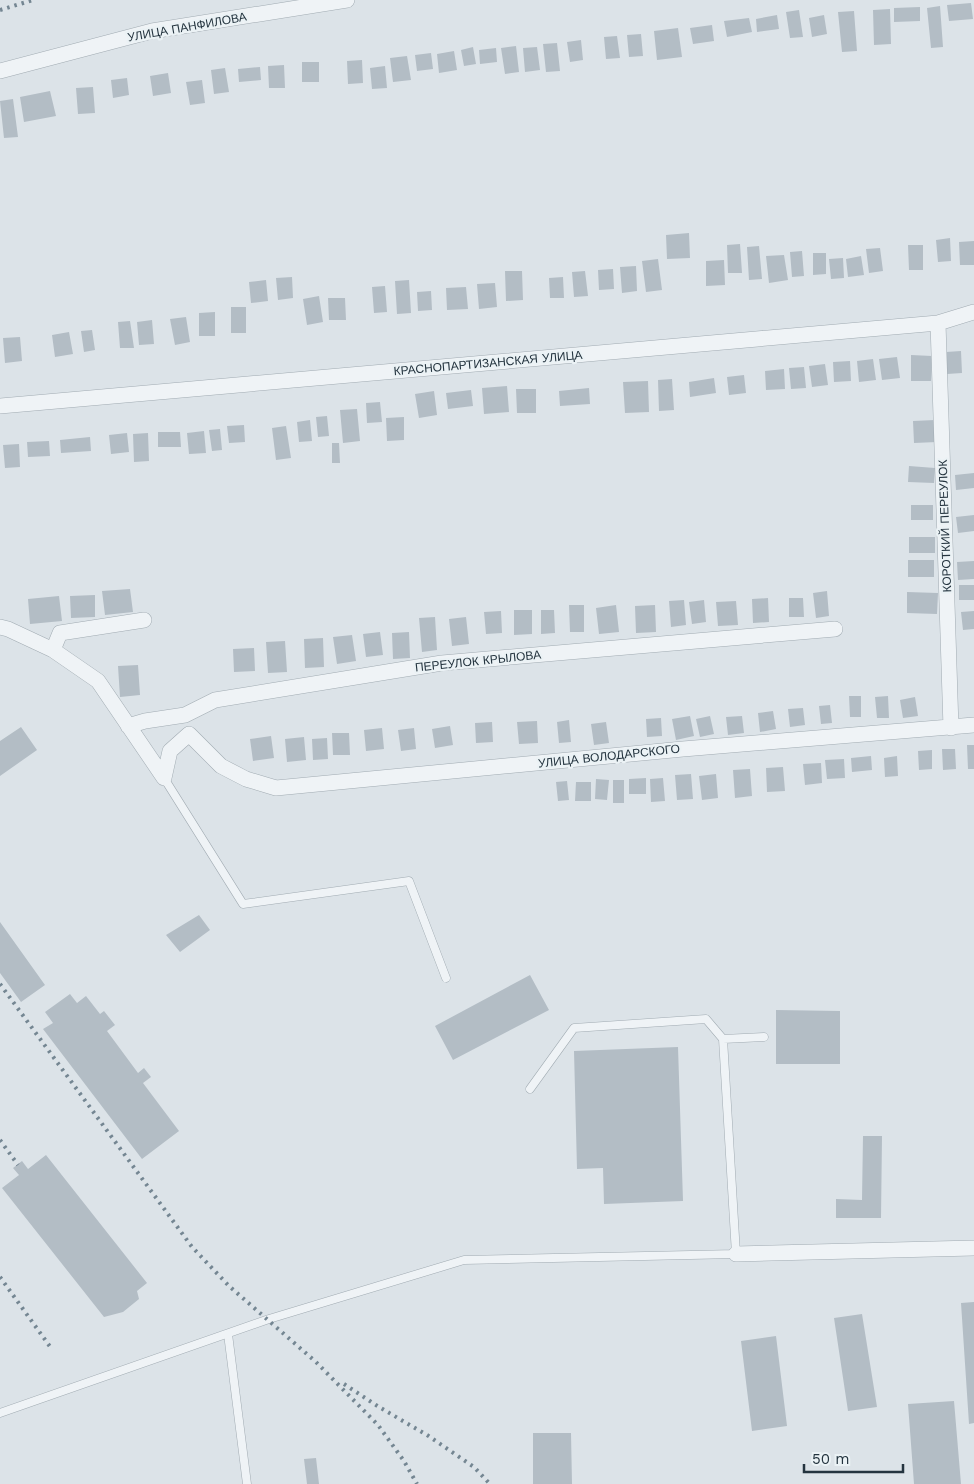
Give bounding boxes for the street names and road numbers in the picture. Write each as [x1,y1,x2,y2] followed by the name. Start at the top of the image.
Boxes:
[126,10,248,44] street label: УЛИЦА ПАНФИЛОВА
[393,348,583,378] street label: КРАСНОПАРТИЗАНСКАЯ УЛИЦА
[935,459,954,593] street label: КОРОТКИЙ ПЕРЕУЛОК
[414,647,542,675] street label: ПЕРЕУЛОК КРЫЛОВА
[537,742,681,770] street label: УЛИЦА ВОЛОДАРСКОГО

